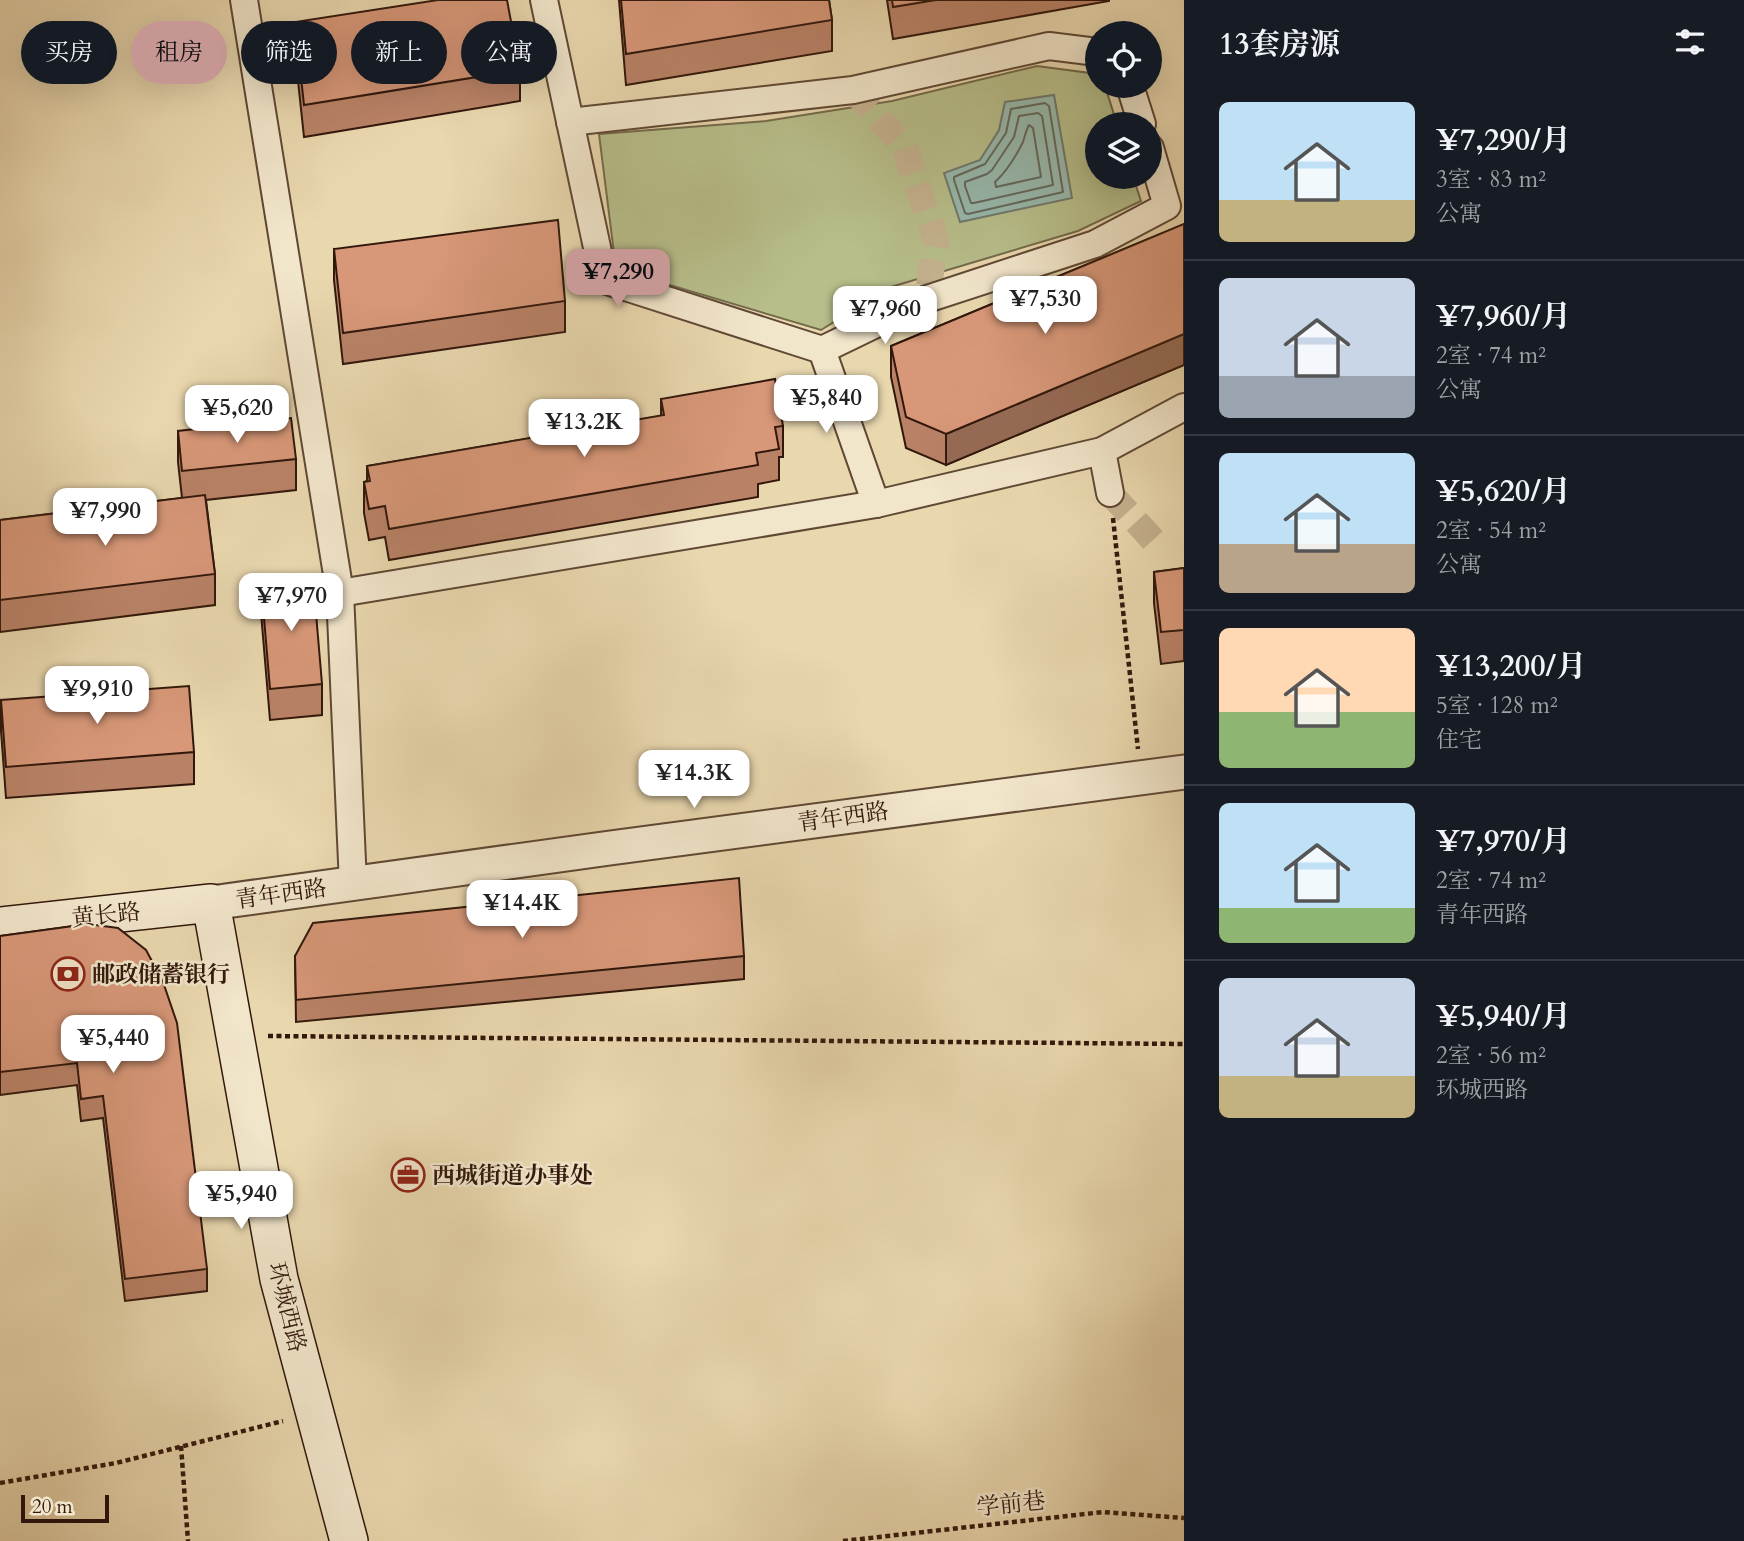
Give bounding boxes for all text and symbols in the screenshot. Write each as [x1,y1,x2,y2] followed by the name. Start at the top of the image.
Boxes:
[21,21,117,84] chip: 买房
[131,21,227,84] chip: 租房
[241,21,337,84] chip: 筛选
[351,21,447,84] chip: 新上
[461,21,557,84] chip: 公寓
[1085,21,1162,189] map controls
[1085,21,1162,98] button: locate
[1671,23,1709,61] icon: filters
[1219,24,1340,65] text: 13套房源
[1085,112,1162,189] button: layers
[1436,120,1571,161] text: ¥7,290/月
[1275,130,1359,214] icon: home
[1436,164,1546,195] text: 3室 · 83 m²
[1436,198,1482,229] text: 公寓
[561,250,675,309] pin: ¥7,290
[582,256,654,287] text: ¥7,290
[988,276,1102,336] pin: ¥7,530
[1009,283,1081,314] text: ¥7,530
[828,286,942,346] pin: ¥7,960
[849,293,921,324] text: ¥7,960
[1436,296,1571,337] text: ¥7,960/月
[1275,306,1359,390] icon: home
[1436,340,1546,371] text: 2室 · 74 m²
[1436,374,1482,405] text: 公寓
[769,376,883,435] pin: ¥5,840
[790,382,862,413] text: ¥5,840
[180,386,294,445] pin: ¥5,620
[201,392,273,423] text: ¥5,620
[527,400,641,459] pin: ¥13.2K
[545,406,624,437] text: ¥13.2K
[1436,471,1571,512] text: ¥5,620/月
[1275,481,1359,565] icon: home
[48,489,162,548] pin: ¥7,990
[69,495,141,526] text: ¥7,990
[1436,515,1546,546] text: 2室 · 54 m²
[1436,549,1482,580] text: 公寓
[234,574,348,633] pin: ¥7,970
[255,580,327,611] text: ¥7,970
[1436,646,1586,687] text: ¥13,200/月
[1275,656,1359,740] icon: home
[40,666,154,726] pin: ¥9,910
[61,673,133,704] text: ¥9,910
[1436,690,1558,721] text: 5室 · 128 m²
[1436,724,1482,755] text: 住宅
[637,750,751,810] pin: ¥14.3K
[655,757,734,788] text: ¥14.3K
[795,795,891,839] street label: 青年西路
[1436,821,1571,862] text: ¥7,970/月
[1275,831,1359,915] icon: home
[1436,865,1546,896] text: 2室 · 74 m²
[233,872,329,916] street label: 青年西路
[465,880,579,940] pin: ¥14.4K
[483,887,562,918] text: ¥14.4K
[70,896,142,934] street label: 黄长路
[1436,899,1528,930] text: 青年西路
[49,955,87,993] bank icon: 邮政储蓄银行
[92,959,230,990] place label: 邮政储蓄银行
[1436,996,1571,1037] text: ¥5,940/月
[1275,1006,1359,1090] icon: home
[56,1016,170,1075] pin: ¥5,440
[77,1022,149,1053] text: ¥5,440
[1436,1040,1546,1071] text: 2室 · 56 m²
[1436,1074,1528,1105] text: 环城西路
[389,1156,427,1194] office icon: 西城街道办事处
[432,1160,593,1191] place label: 西城街道办事处
[184,1172,298,1231] pin: ¥5,940
[205,1178,277,1209] text: ¥5,940
[261,1259,313,1355] street label: 环城西路
[975,1485,1047,1523] street label: 学前巷
[21,1492,108,1524] scale bar
[32,1494,73,1520] text: 20 m

